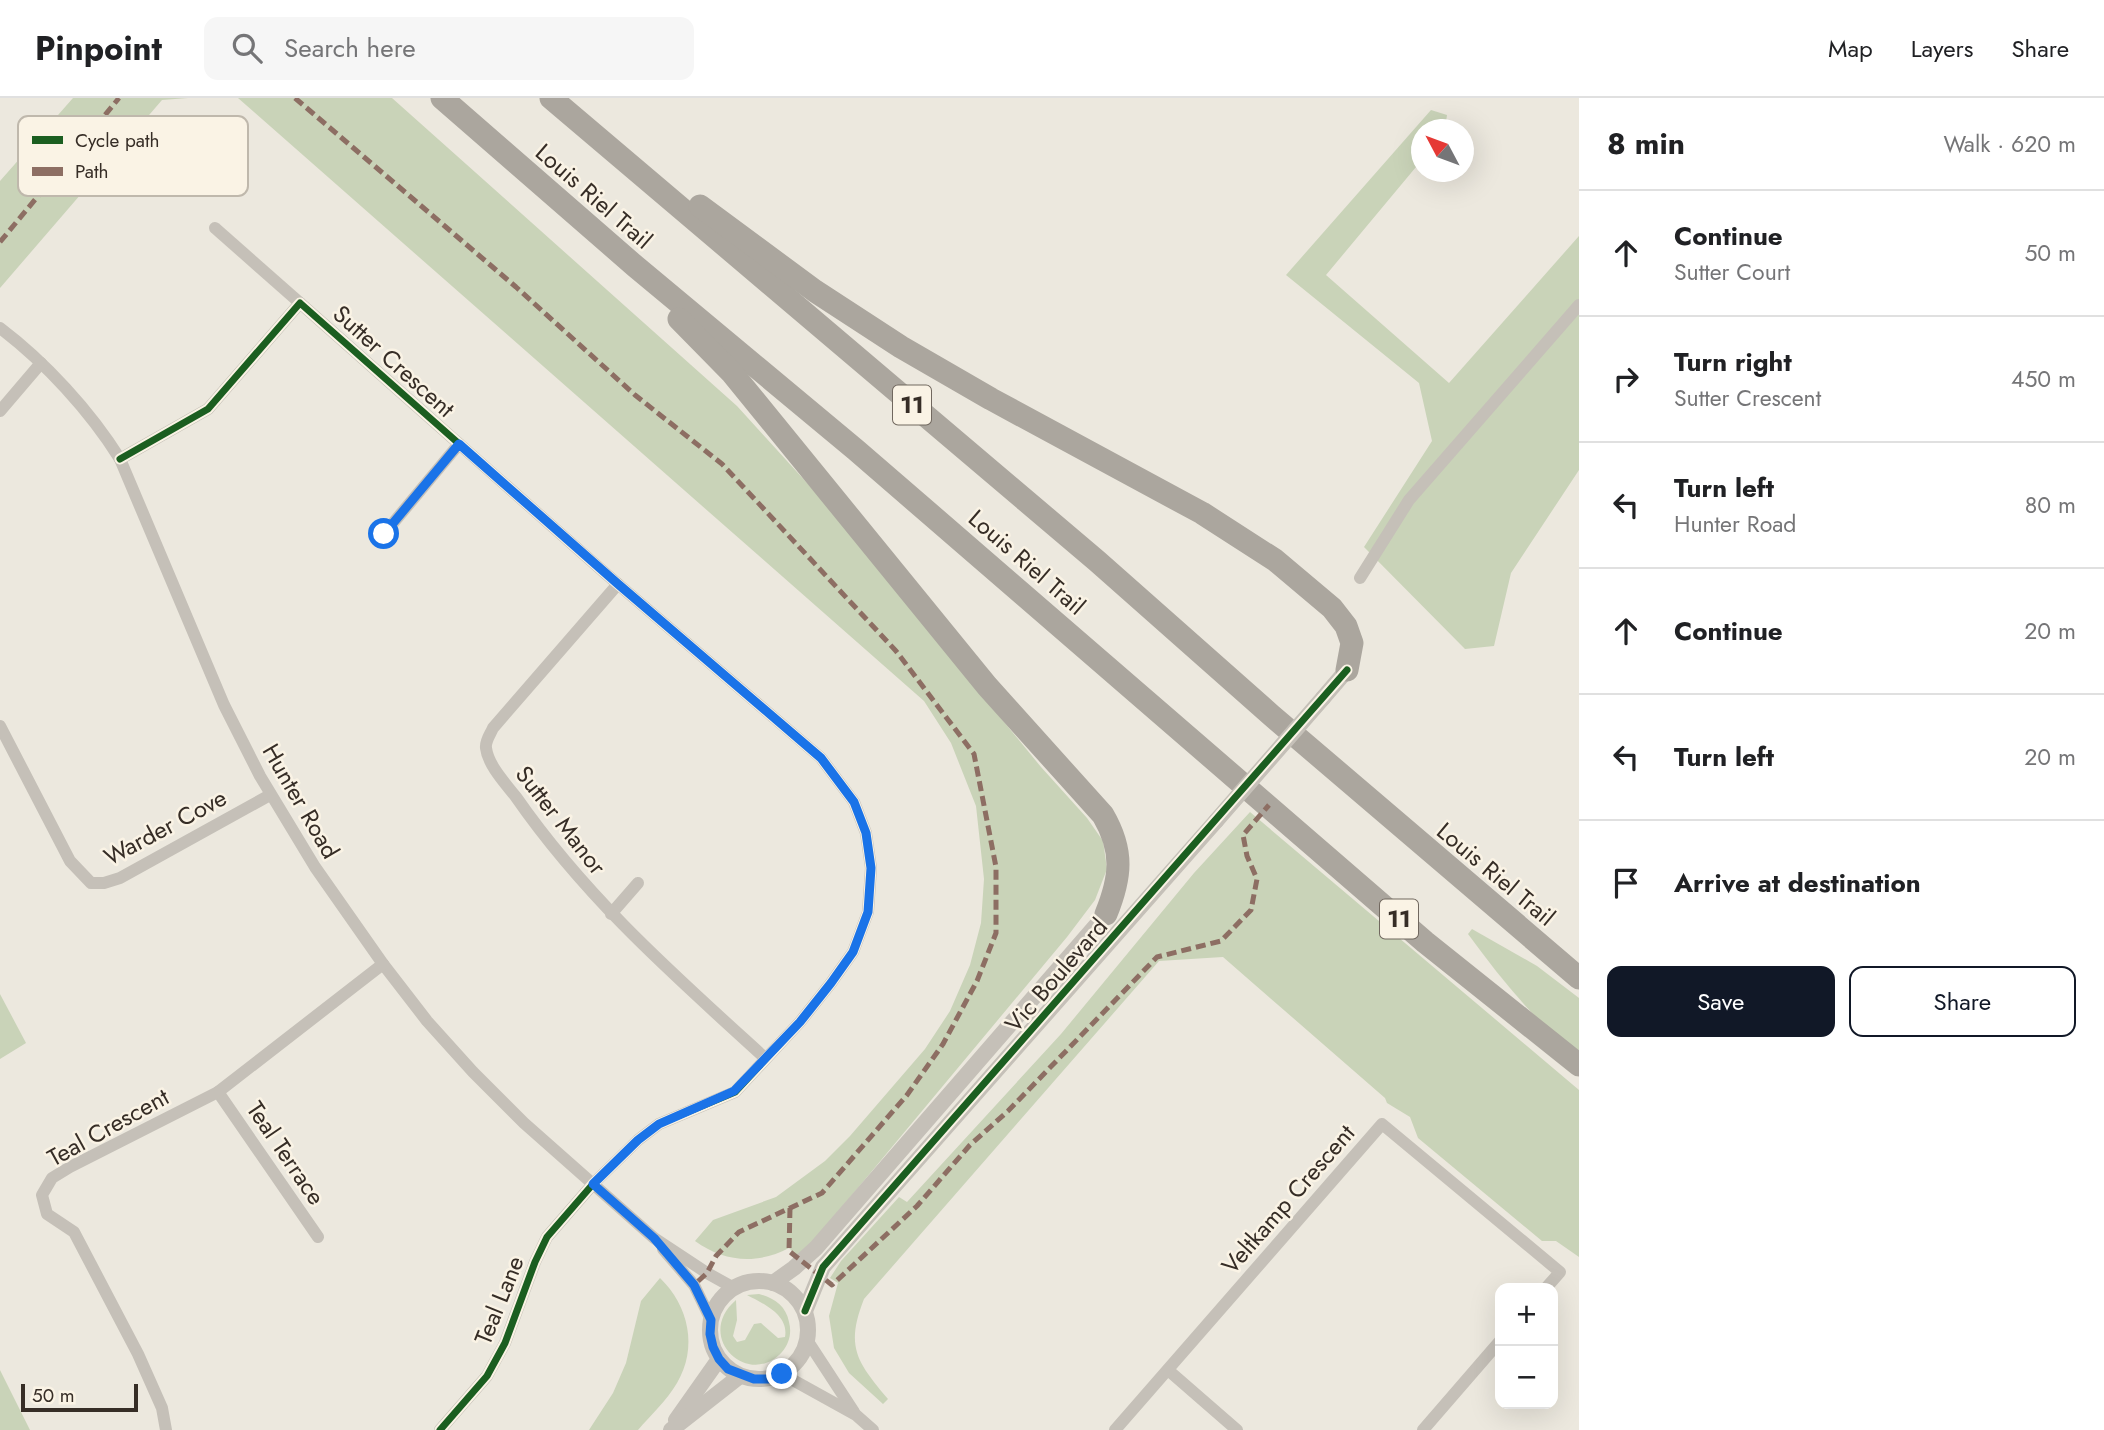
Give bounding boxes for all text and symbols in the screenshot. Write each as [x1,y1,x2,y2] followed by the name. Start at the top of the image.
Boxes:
[204,17,694,80] search box
[35,25,162,72] text: Pinpoint
[228,29,266,67] icon: search
[284,29,416,67] text: Search here
[1828,31,1873,66] text: Map
[1911,31,1973,66] text: Layers
[2011,31,2069,66] text: Share
[18,116,248,196] legend
[1411,119,1474,182] north arrow
[1607,122,1685,165] text: 8 min
[75,127,160,154] text: Cycle path
[1943,127,2076,161] text: Walk · 620 m
[528,135,660,257] street label: Louis Riel Trail
[75,158,109,185] text: Path
[1674,217,1783,255] text: Continue
[1607,234,1645,272] icon: ahead
[2024,236,2076,270] text: 50 m
[1674,255,1790,289] text: Sutter Court
[325,297,463,426] street label: Sutter Crescent
[1674,343,1792,381] text: Turn right
[1607,360,1645,398] icon: right
[2011,362,2076,396] text: 450 m
[1674,381,1821,415] text: Sutter Crescent
[893,386,931,424] road number: 11
[1674,469,1774,507] text: Turn left
[1607,486,1645,524] icon: left
[2025,488,2076,522] text: 80 m
[961,501,1093,623] street label: Louis Riel Trail
[1674,507,1796,541] text: Hunter Road
[368,518,399,549] route start
[1607,612,1645,650] icon: ahead
[1674,612,1783,650] text: Continue
[2024,614,2076,648] text: 20 m
[254,737,348,865] street label: Hunter Road
[1607,738,1645,776] icon: left
[1674,738,1774,776] text: Turn left
[2024,740,2076,774] text: 20 m
[507,758,615,883] street label: Sutter Manor
[97,780,233,874] street label: Warder Cove
[1429,814,1563,934] street label: Louis Riel Trail
[1607,864,1645,902] icon: arrive
[1674,864,1921,902] text: Arrive at destination
[1380,900,1418,939] road number: 11
[996,910,1116,1040] street label: Vic Boulevard
[1607,966,1835,1037] button: Save
[1849,966,2076,1037] button: Share
[41,1079,175,1175] street label: Teal Crescent
[238,1094,334,1212] street label: Teal Terrace
[1213,1116,1363,1281] street label: Veltkamp Crescent
[465,1250,533,1350] street label: Teal Lane
[1495,1283,1558,1409] map controls
[1495,1283,1558,1346] button: +
[1495,1346,1558,1409] button: −
[766,1358,797,1389] route end
[21,1381,138,1413] scale bar
[32,1382,75,1409] text: 50 m

